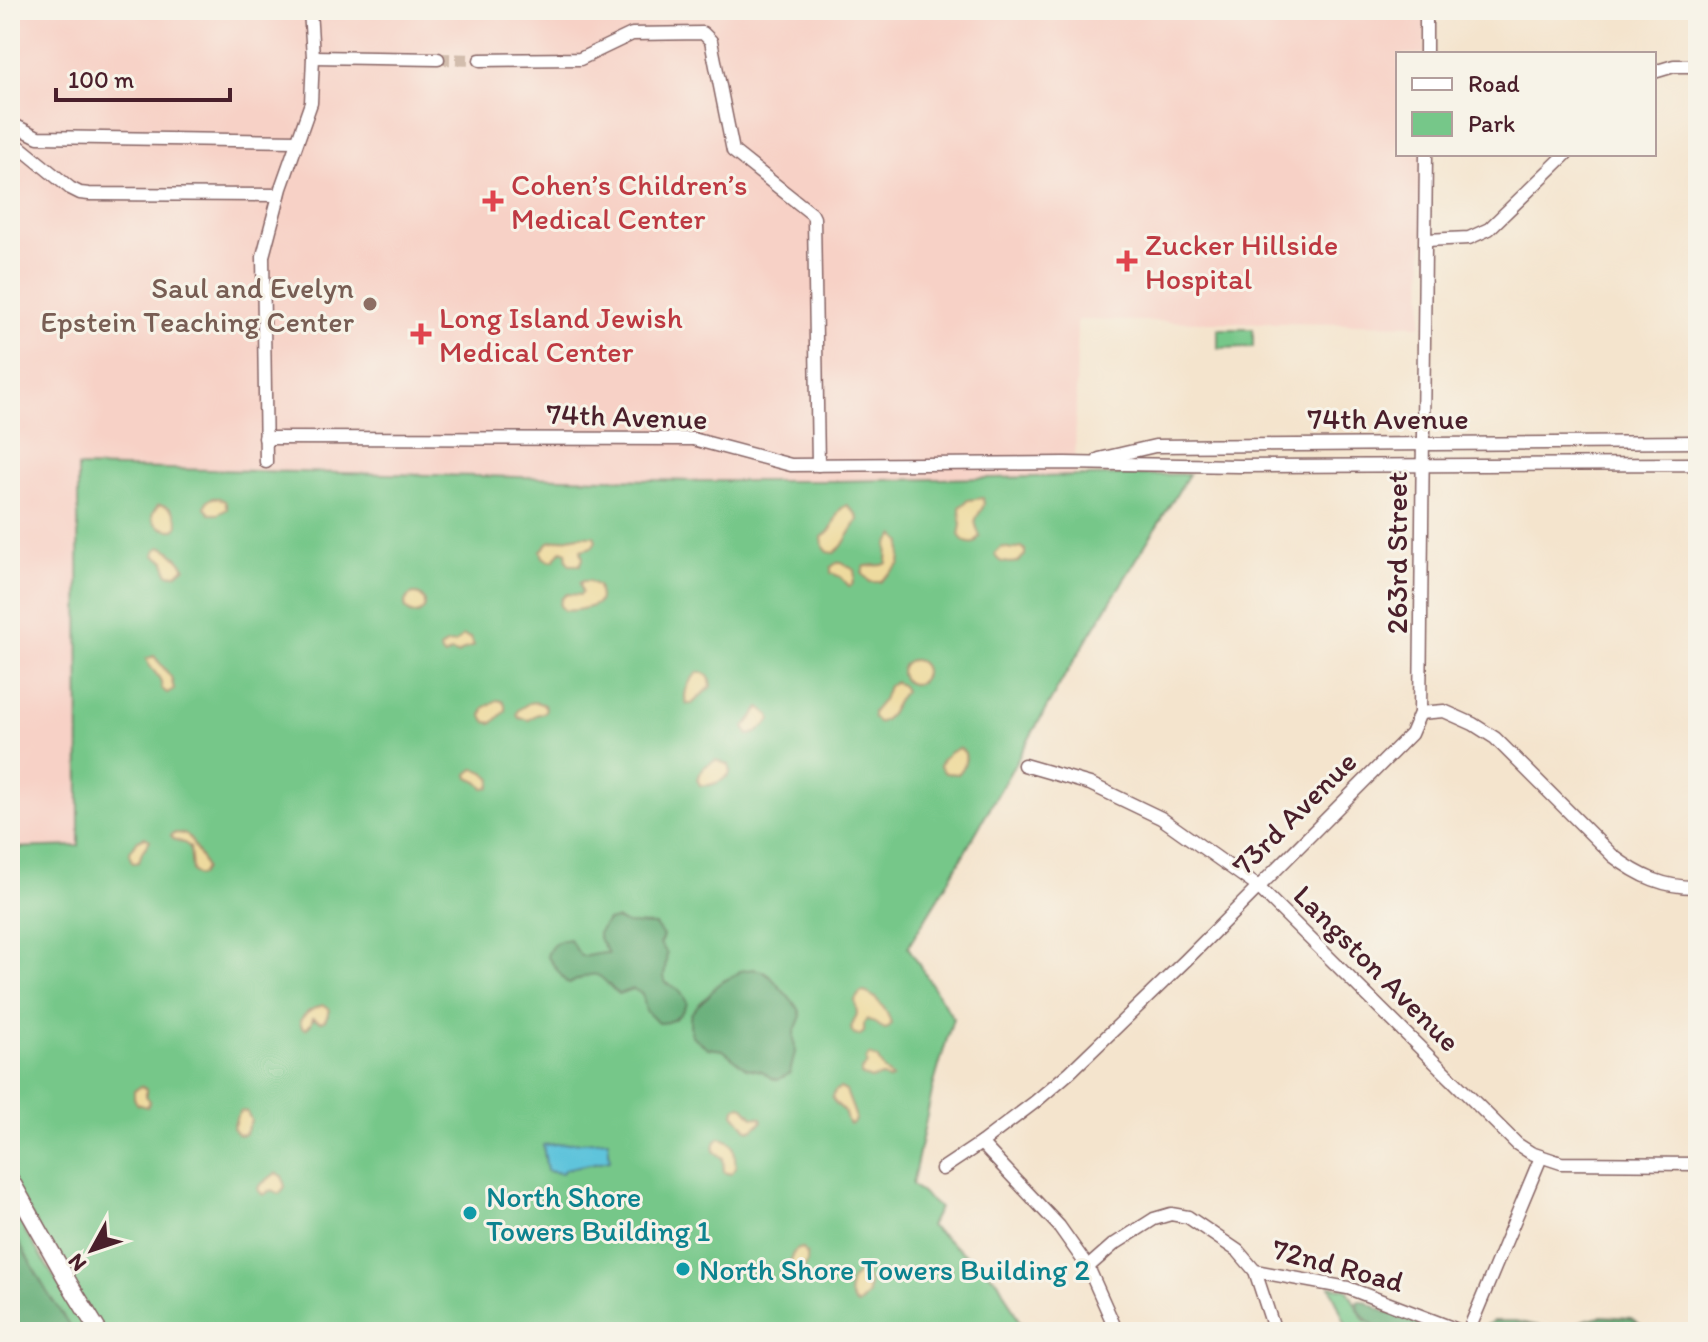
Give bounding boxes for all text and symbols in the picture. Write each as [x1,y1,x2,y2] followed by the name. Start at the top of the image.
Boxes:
[56,52,230,102] scale bar
[1396,52,1656,156] legend
[68,65,134,94] text: 100 m
[1468,69,1520,98] text: Road
[1468,109,1515,138] text: Park
[511,166,747,237] place label: Cohen’s Children’s Medical Center
[482,190,504,212] marker: Cohen’s Children’s Medical Center
[1145,226,1338,297] place label: Zucker Hillside Hospital
[1116,250,1138,272] marker: Zucker Hillside Hospital
[41,269,355,340] place label: Saul and Evelyn Epstein Teaching Center
[361,295,379,313] marker: Saul and Evelyn Epstein Teaching Center
[439,299,683,370] place label: Long Island Jewish Medical Center
[410,323,432,345] marker: Long Island Jewish Medical Center
[546,395,708,437] street label: 74th Avenue
[1307,400,1469,437] street label: 74th Avenue
[1378,472,1415,634] street label: 263rd Street
[1224,743,1364,883] street label: 73rd Avenue
[1286,877,1468,1059] street label: Langston Avenue
[486,1178,711,1249] place label: North Shore Towers Building 1
[461,1204,479,1222] marker: North Shore Towers Building 1
[52,1210,132,1290] north arrow
[1268,1230,1408,1300] street label: 72nd Road
[62,1248,92,1277] text: N
[699,1251,1090,1288] place label: North Shore Towers Building 2
[674,1260,692,1278] marker: North Shore Towers Building 2

